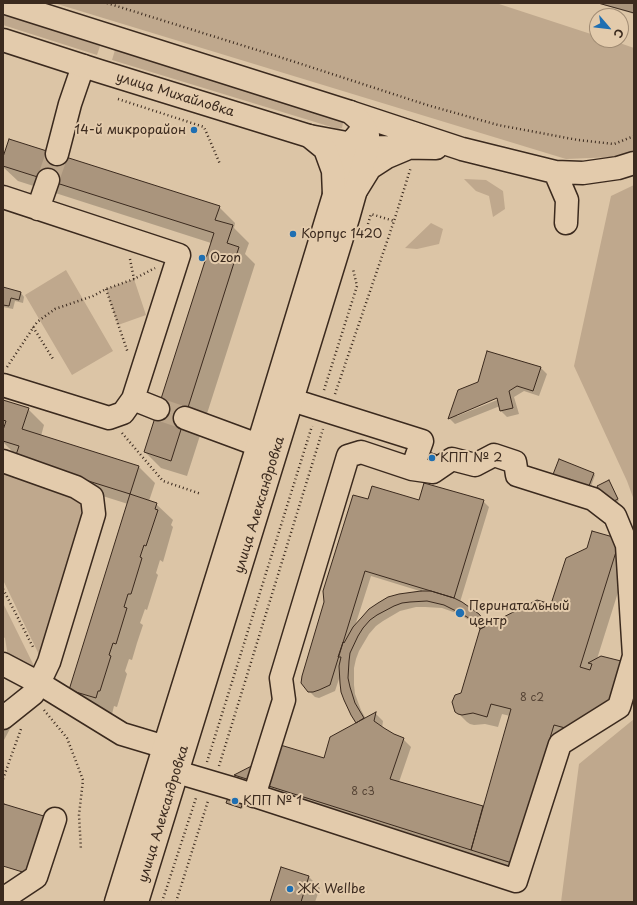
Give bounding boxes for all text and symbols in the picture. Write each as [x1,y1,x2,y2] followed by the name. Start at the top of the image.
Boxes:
[589,8,629,48] north arrow
[610,26,629,41] text: С
[114,70,236,120] street label: улица Михайловка
[74,122,186,138] place label: 14-й микрорайон
[189,125,199,135] marker: 14-й микрорайон
[301,226,382,242] place label: Корпус 1420
[288,229,298,239] marker: Корпус 1420
[210,250,241,266] place label: Ozon
[197,253,207,263] marker: Ozon
[232,435,288,575] street label: улица Александровка
[440,450,502,466] place label: КПП № 2
[427,453,437,463] marker: КПП № 2
[469,598,570,629] place label: Перинатальный центр
[454,607,466,619] marker: Перинатальный центр
[520,691,544,705] house number: 8 с2
[136,744,192,884] street label: улица Александровка
[351,785,375,799] house number: 8 с3
[243,793,302,809] place label: КПП № 1
[230,796,240,806] marker: КПП № 1
[298,881,366,897] place label: ЖК Wellbe
[285,884,295,894] marker: ЖК Wellbe

